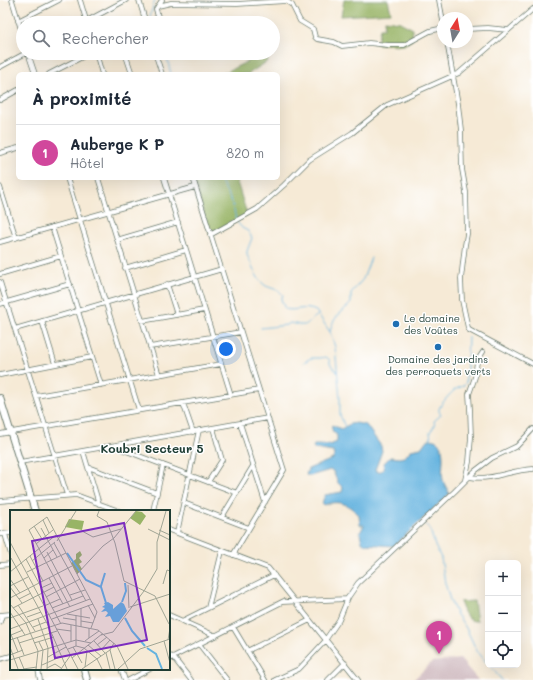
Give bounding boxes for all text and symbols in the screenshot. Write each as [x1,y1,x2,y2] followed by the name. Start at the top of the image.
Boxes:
[437,12,473,48] north arrow
[16,16,280,60] search box
[30,27,52,49] icon: search
[62,28,149,48] text: Rechercher
[32,87,131,109] text: À proximité
[70,134,164,154] text: Auberge K P
[42,144,48,161] text: 1
[226,144,264,161] text: 820 m
[70,154,104,171] text: Hôtel
[404,311,460,337] place label: Le domaine des Voûtes
[391,319,401,329] marker: Le domaine des Voûtes
[216,339,236,359] your location
[433,342,443,352] marker: Domaine des jardins des perroquets verts
[385,352,491,378] place label: Domaine des jardins des perroquets verts
[100,440,204,456] district label: Koubri Secteur 5
[10,510,170,670] inset map
[485,560,521,668] map controls
[485,560,521,596] button: +
[485,596,521,632] button: −
[426,621,452,654] pin: 1
[485,632,521,668] button: locate

